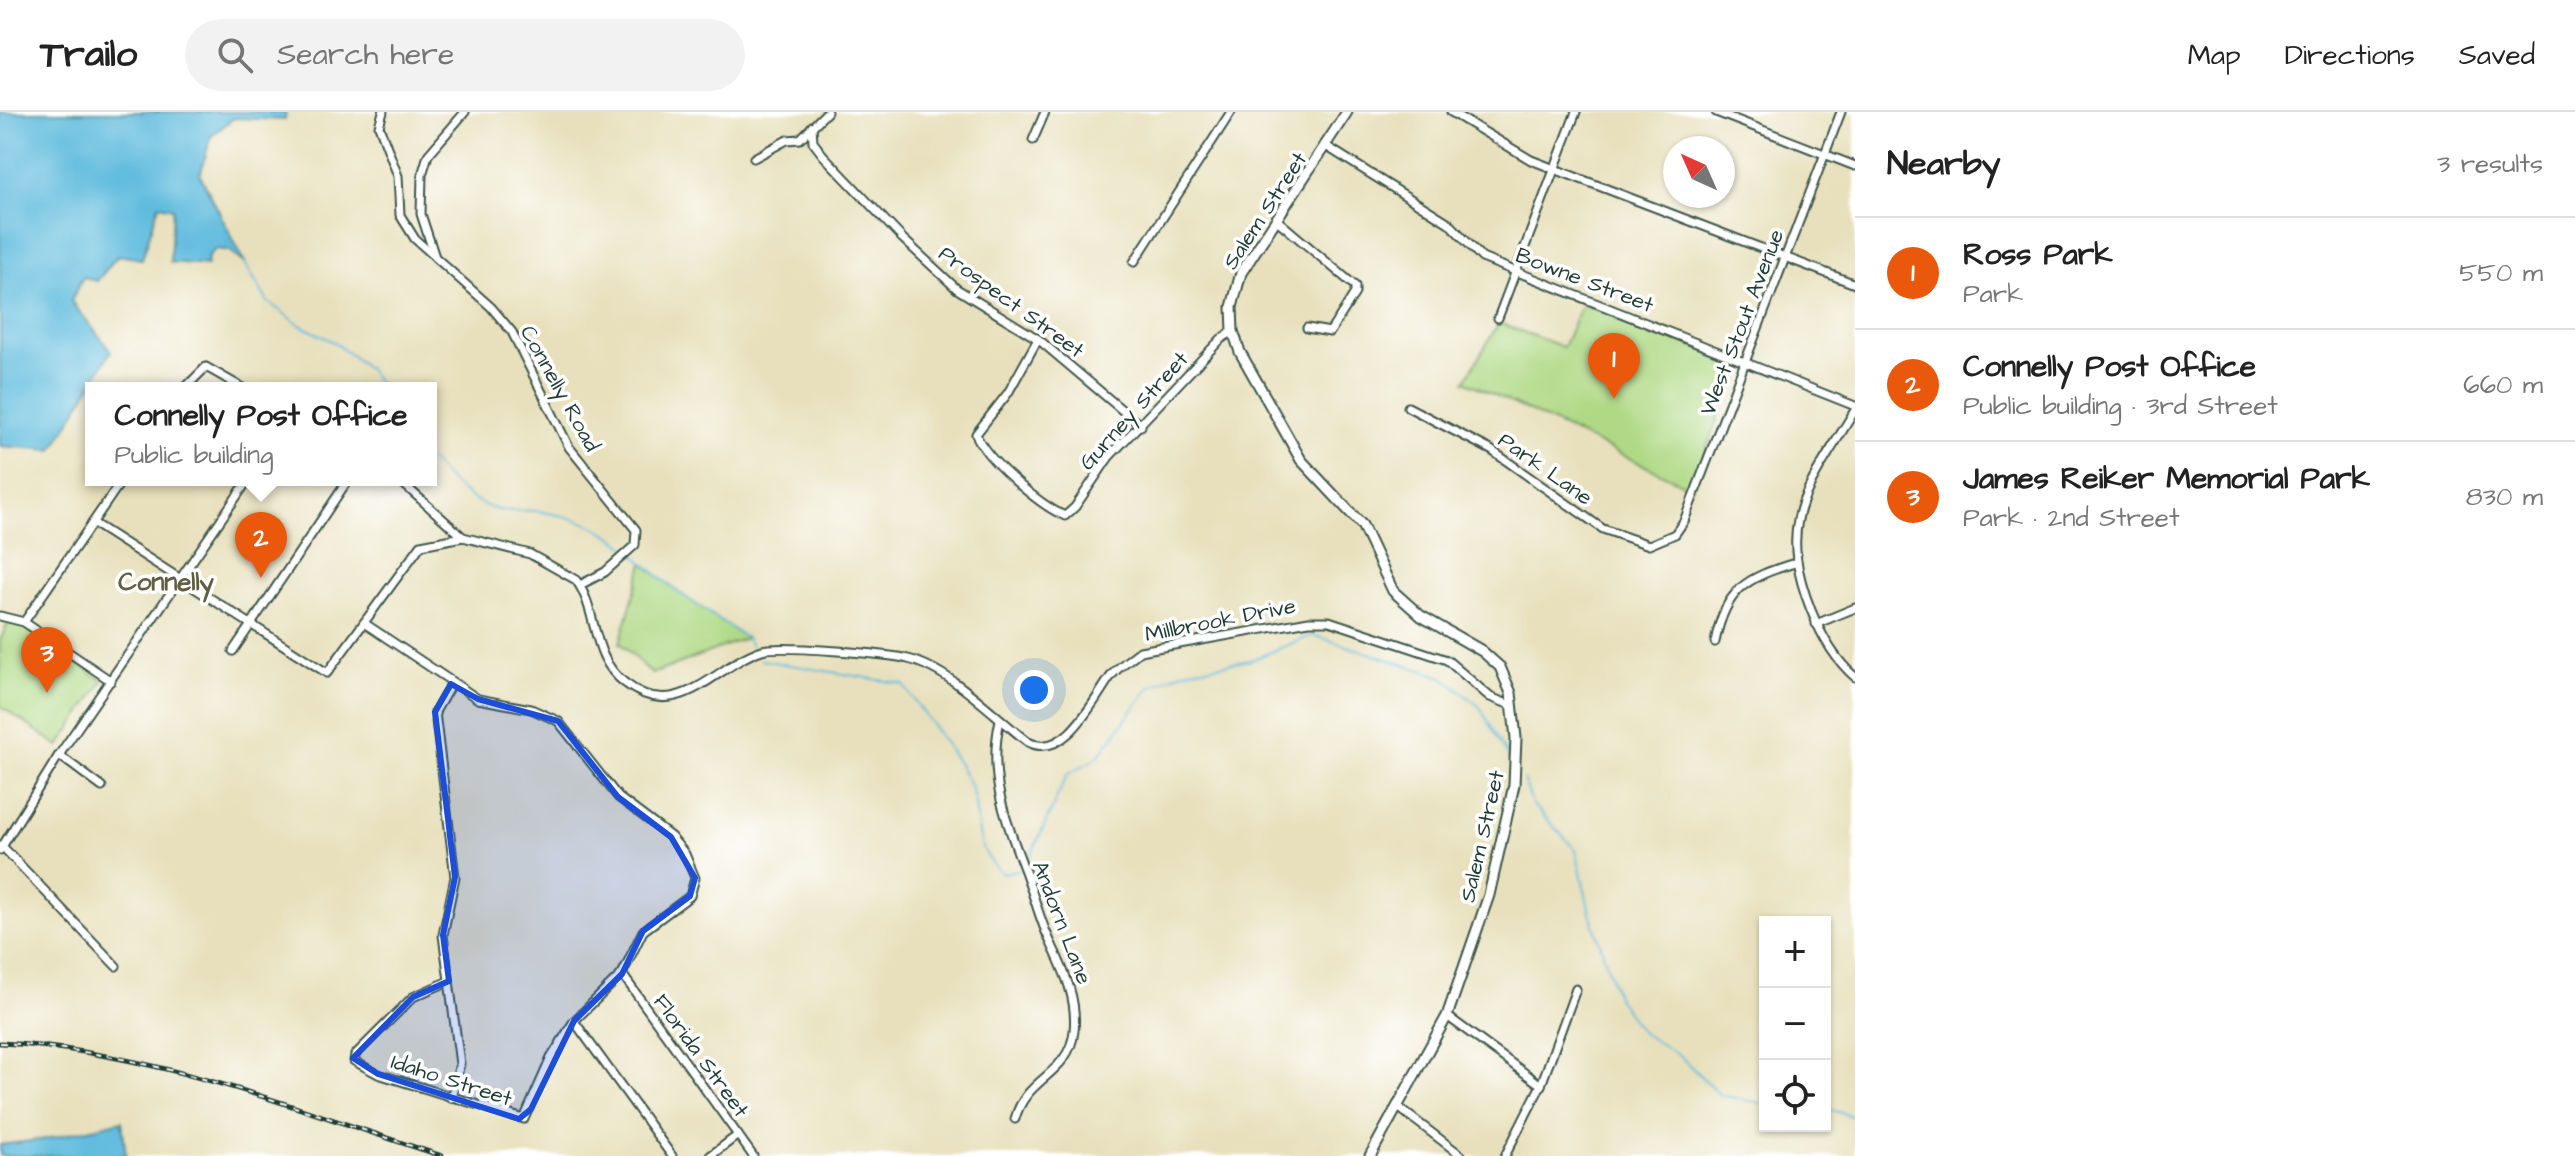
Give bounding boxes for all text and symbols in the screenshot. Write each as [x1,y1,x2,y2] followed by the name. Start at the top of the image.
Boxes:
[185,19,745,91] search box
[40,29,137,81] text: Trailo
[213,33,257,77] icon: search
[277,34,454,76] text: Search here
[2188,36,2241,75] text: Map
[2285,36,2415,75] text: Directions
[2459,36,2535,75] text: Saved
[1663,136,1735,208] north arrow
[1887,140,2001,188] text: Nearby
[1216,146,1315,276] street label: Salem Street
[2437,146,2543,182] text: 3 results
[1693,225,1792,420] street label: West Stout Avenue
[1963,234,2113,276] text: Ross Park
[932,239,1090,366] street label: Prospect Street
[1511,240,1658,321] street label: Bowne Street
[1911,255,1915,291] text: 1
[2459,255,2543,291] text: 550 m
[1963,276,2023,312] text: Park
[511,320,607,458] street label: Connelly Road
[1588,333,1640,399] pin: 1
[1072,345,1197,478] street label: Gurney Street
[1963,346,2256,388] text: Connelly Post Office
[1906,367,1920,403] text: 2
[2463,367,2543,403] text: 660 m
[85,382,437,486] popup
[1963,388,2278,424] text: Public building · 3rd Street
[115,395,407,437] text: Connelly Post Office
[1492,425,1599,513] street label: Park Lane
[115,437,273,473] text: Public building
[1963,458,2370,500] text: James Reiker Memorial Park
[1906,479,1920,515] text: 3
[2466,479,2543,515] text: 830 m
[1963,500,2179,536] text: Park · 2nd Street
[235,512,287,578] pin: 2
[118,564,215,603] district label: Connelly
[1142,591,1298,650] street label: Millbrook Drive
[21,627,73,693] pin: 3
[1014,670,1054,710] your location
[1452,767,1513,905] street label: Salem Street
[1024,856,1099,989] street label: Andorn Lane
[1759,916,1831,1132] map controls
[1759,916,1831,988] button: +
[645,988,756,1124] street label: Florida Street
[1759,988,1831,1060] button: −
[387,1046,516,1115] street label: Idaho Street
[1759,1060,1831,1132] button: locate

